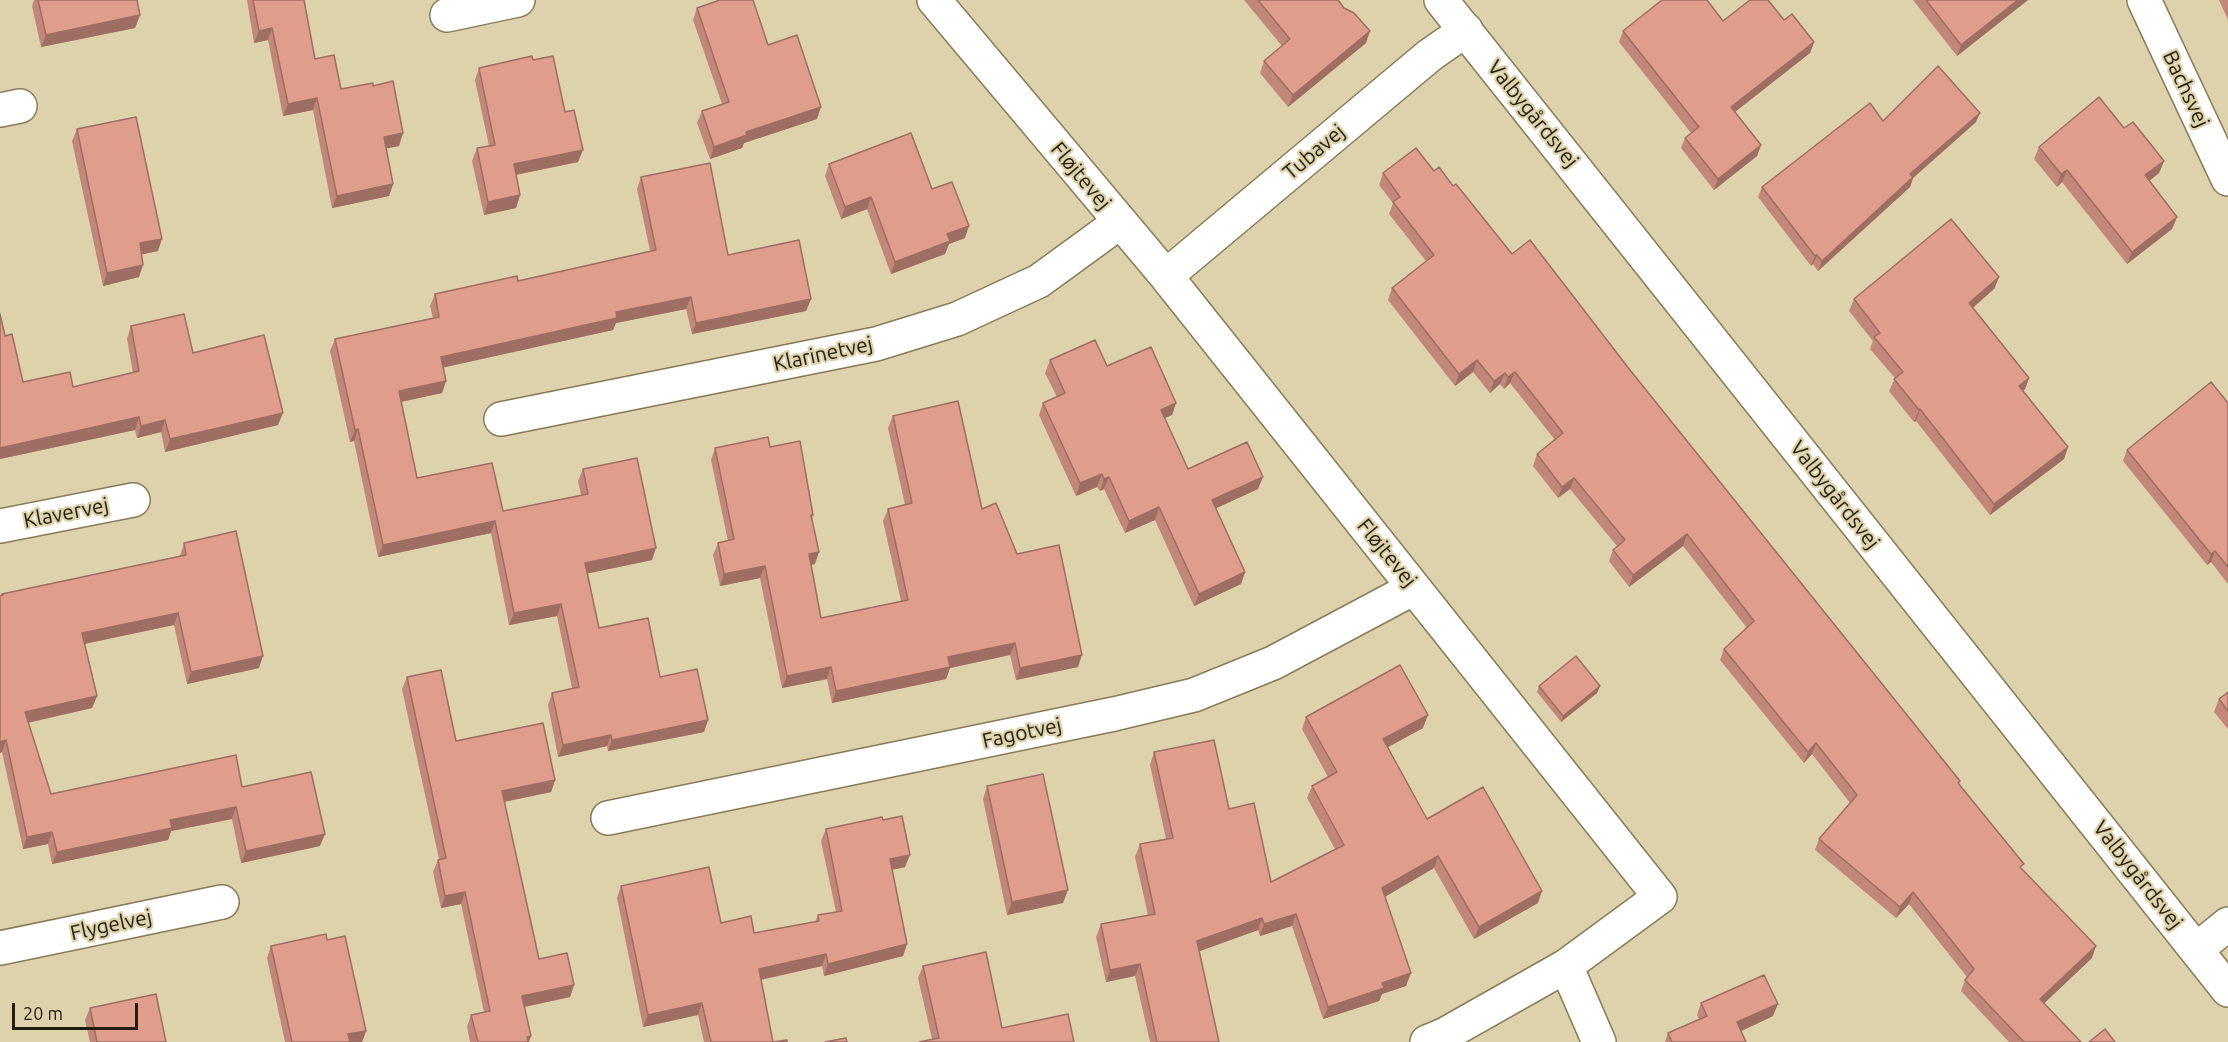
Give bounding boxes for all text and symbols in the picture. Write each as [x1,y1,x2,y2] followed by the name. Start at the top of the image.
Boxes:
[2157,47,2215,131] street label: Bachsvej
[1482,55,1584,173] street label: Valbygårdsvej
[1278,119,1350,185] street label: Tubavej
[1045,137,1117,215] street label: Fløjtevej
[771,331,875,377] street label: Klarinetvej
[1785,436,1885,554] street label: Valbygårdsvej
[21,492,111,534] street label: Klavervej
[1352,514,1422,592] street label: Fløjtevej
[980,712,1064,754] street label: Fagotvej
[2088,816,2188,934] street label: Valbygårdsvej
[68,904,154,946] street label: Flygelvej
[15,991,141,1029] scale bar
[23,1003,63,1023] text: 20 m

